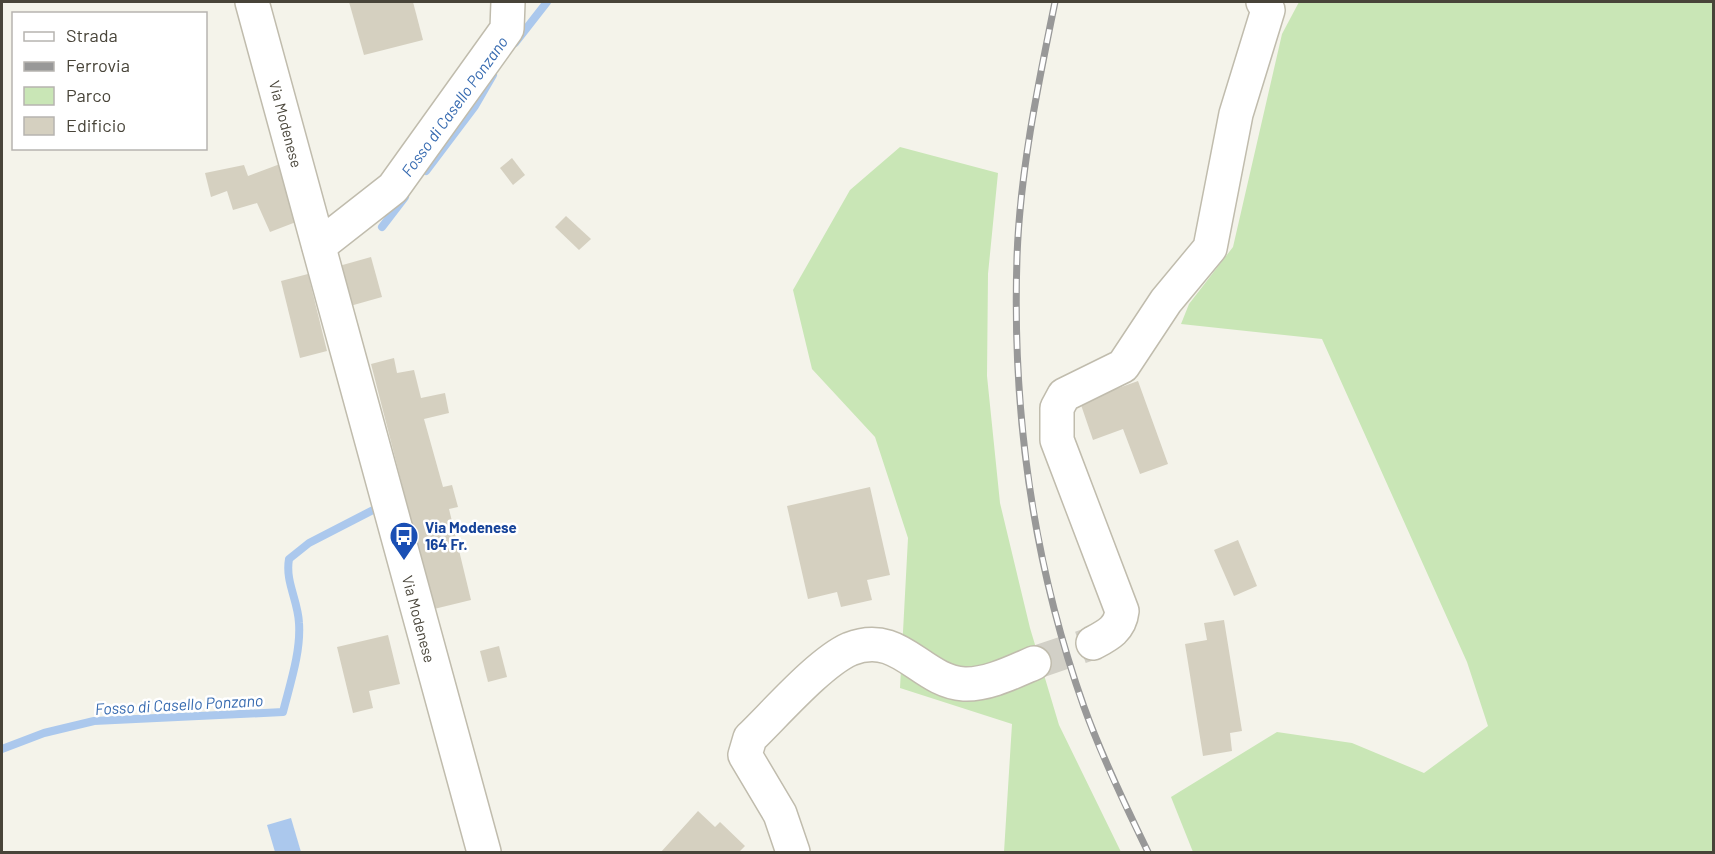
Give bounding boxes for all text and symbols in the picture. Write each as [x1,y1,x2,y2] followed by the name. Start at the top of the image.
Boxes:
[12,12,207,150] legend
[66,24,118,46] text: Strada
[397,32,511,180] water label: Fosso di Casello Ponzano
[66,54,130,76] text: Ferrovia
[266,78,306,170] street label: Via Modenese
[66,84,111,106] text: Parco
[66,114,126,136] text: Edificio
[425,518,517,553] place label: Via Modenese 164 Fr.
[388,520,420,562] bus stop icon: Via Modenese 164 Fr.
[399,573,439,665] street label: Via Modenese
[94,690,264,718] water label: Fosso di Casello Ponzano

